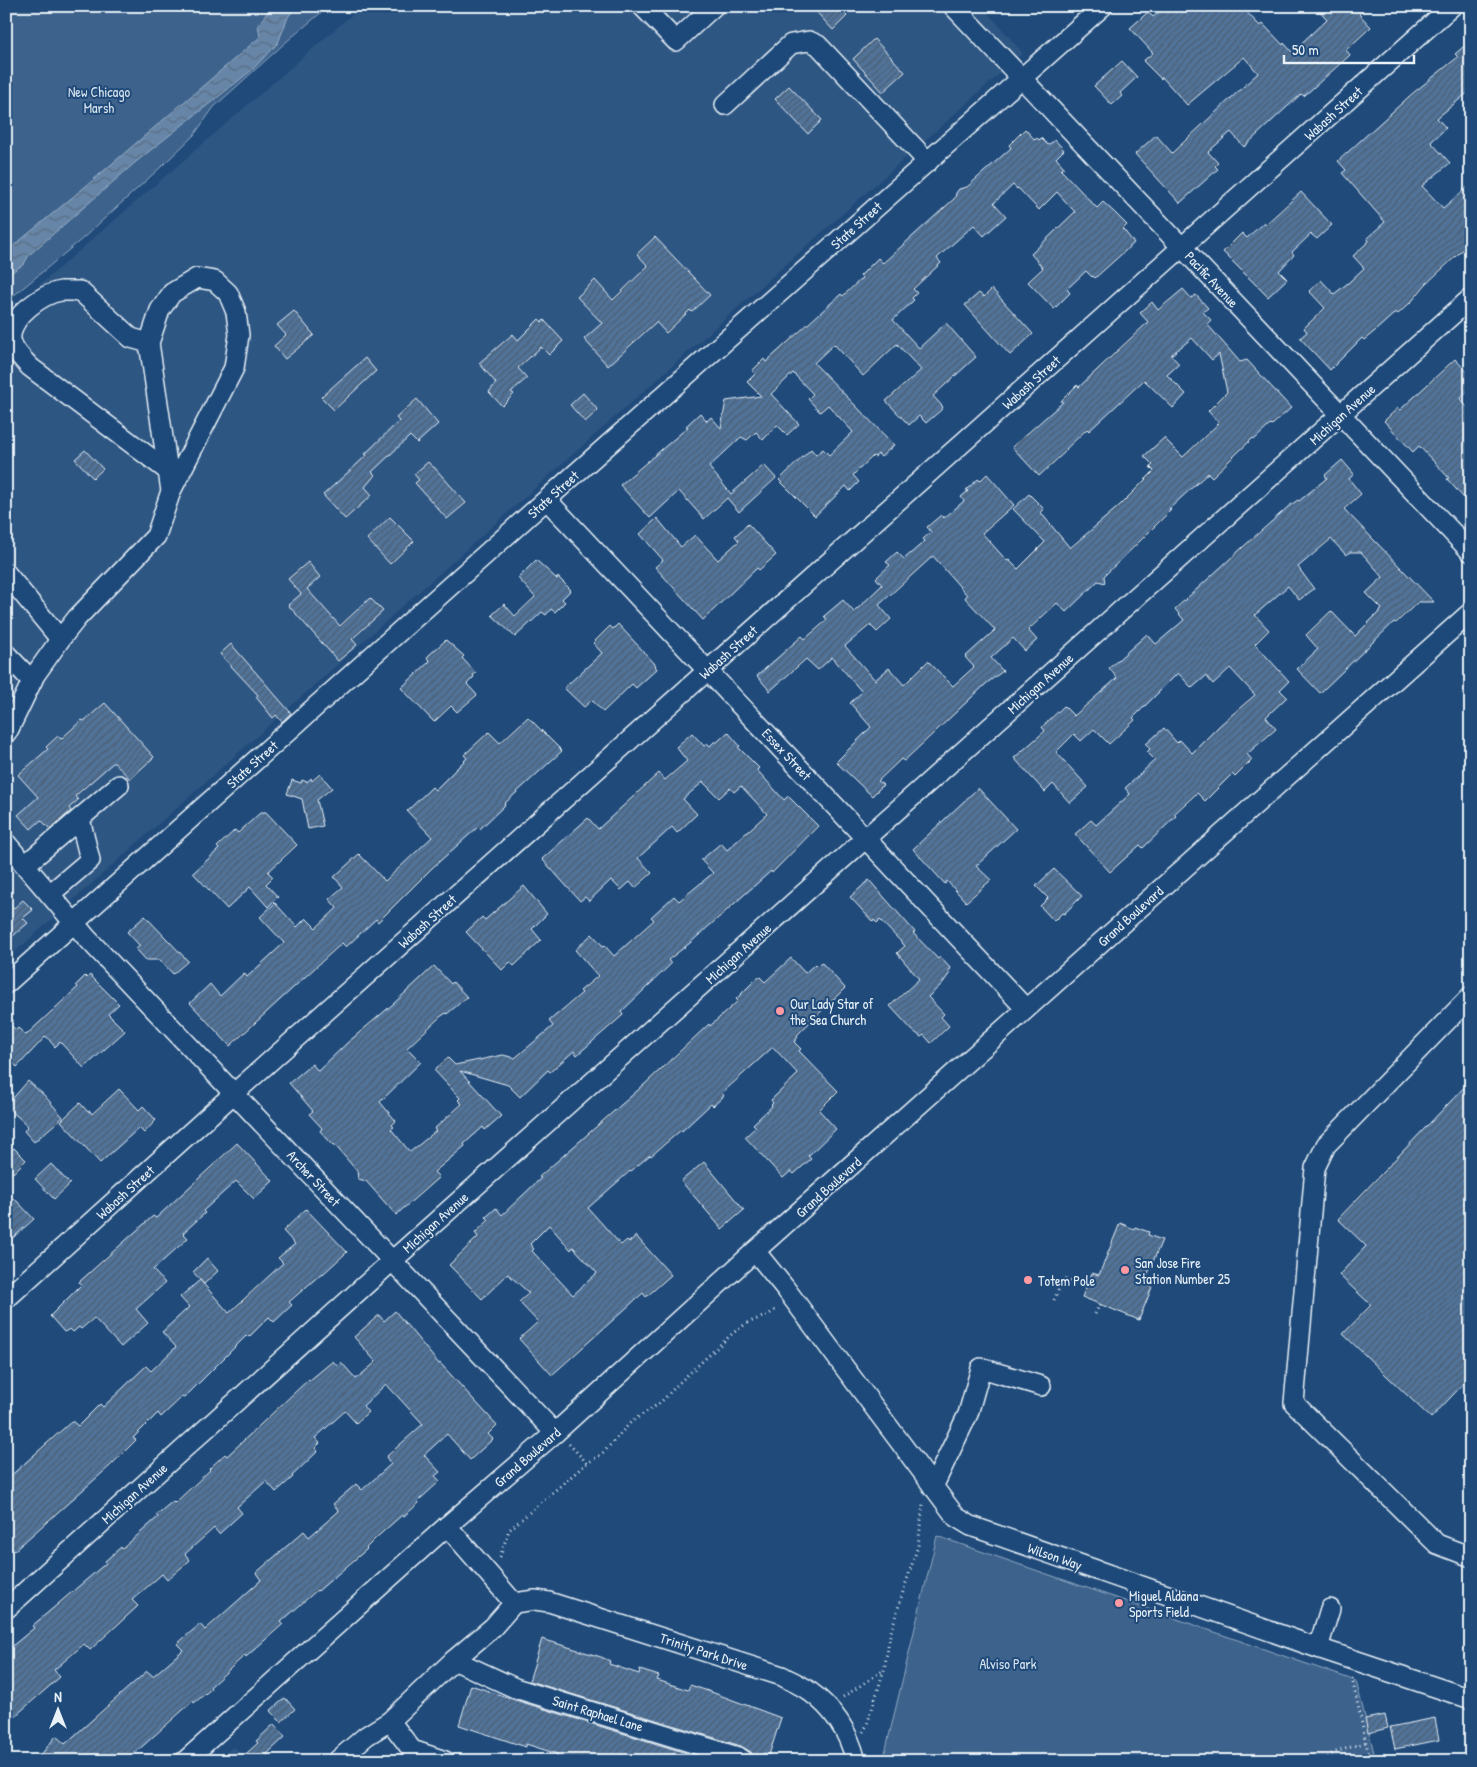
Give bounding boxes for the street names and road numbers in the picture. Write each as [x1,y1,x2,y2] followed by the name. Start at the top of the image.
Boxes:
[1300,82,1366,144] street label: Wabash Street
[826,197,886,253] street label: State Street
[1181,247,1243,312] street label: Pacific Avenue
[998,351,1064,413] street label: Wabash Street
[1305,379,1380,449] street label: Michigan Avenue
[523,466,583,522] street label: State Street
[695,621,761,683] street label: Wabash Street
[1003,648,1078,718] street label: Michigan Avenue
[758,724,816,784] street label: Essex Street
[222,736,282,792] street label: State Street
[1093,881,1167,951] street label: Grand Boulevard
[394,890,460,952] street label: Wabash Street
[701,918,776,988] street label: Michigan Avenue
[283,1146,345,1210] street label: Archer Street
[791,1152,865,1222] street label: Grand Boulevard
[92,1161,158,1223] street label: Wabash Street
[398,1187,473,1257] street label: Michigan Avenue
[490,1423,565,1491] street label: Grand Boulevard
[97,1458,172,1528] street label: Michigan Avenue
[1025,1538,1085,1575] street label: Wilson Way
[657,1628,751,1675] street label: Trinity Park Drive
[550,1690,646,1737] street label: Saint Raphael Lane

